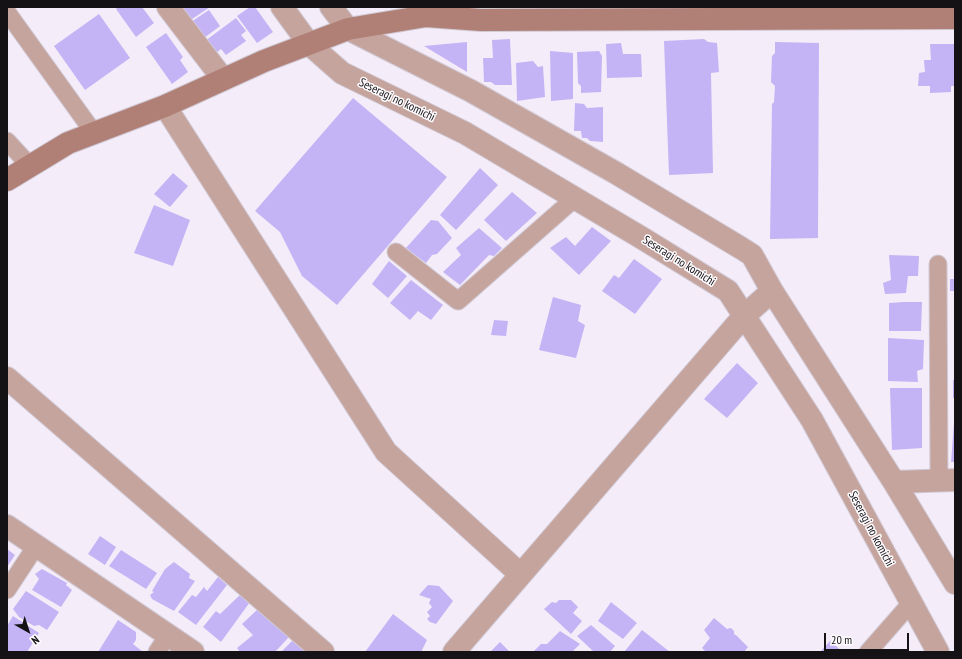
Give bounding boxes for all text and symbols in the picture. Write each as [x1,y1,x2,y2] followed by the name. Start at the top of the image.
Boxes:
[357,75,437,125] street label: Seseragi no komichi
[640,233,718,289] street label: Seseragi no komichi
[845,489,897,569] street label: Seseragi no komichi
[8,611,48,651] north arrow
[826,625,911,651] scale bar
[831,632,852,647] text: 20 m
[29,633,42,648] text: N

